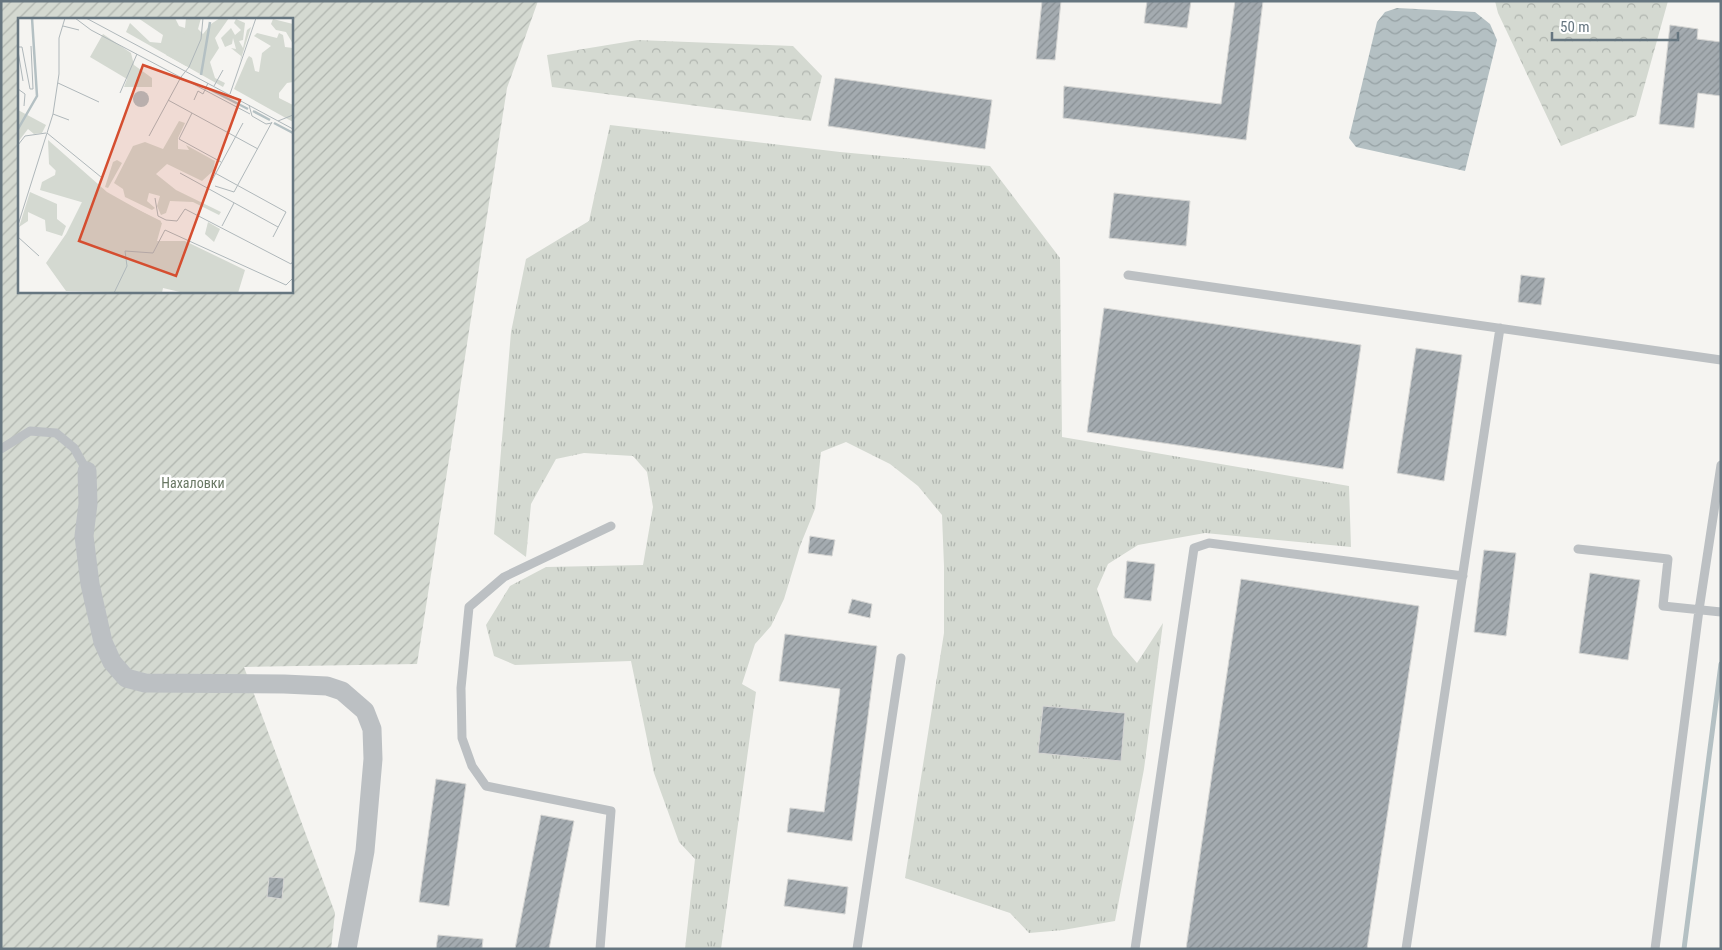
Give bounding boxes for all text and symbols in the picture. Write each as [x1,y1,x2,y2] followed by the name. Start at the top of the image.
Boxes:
[1552,10,1678,42] scale bar
[18,18,292,292] inset map
[1560,18,1590,36] text: 50 m
[161,475,225,491] park label: Нахаловки

